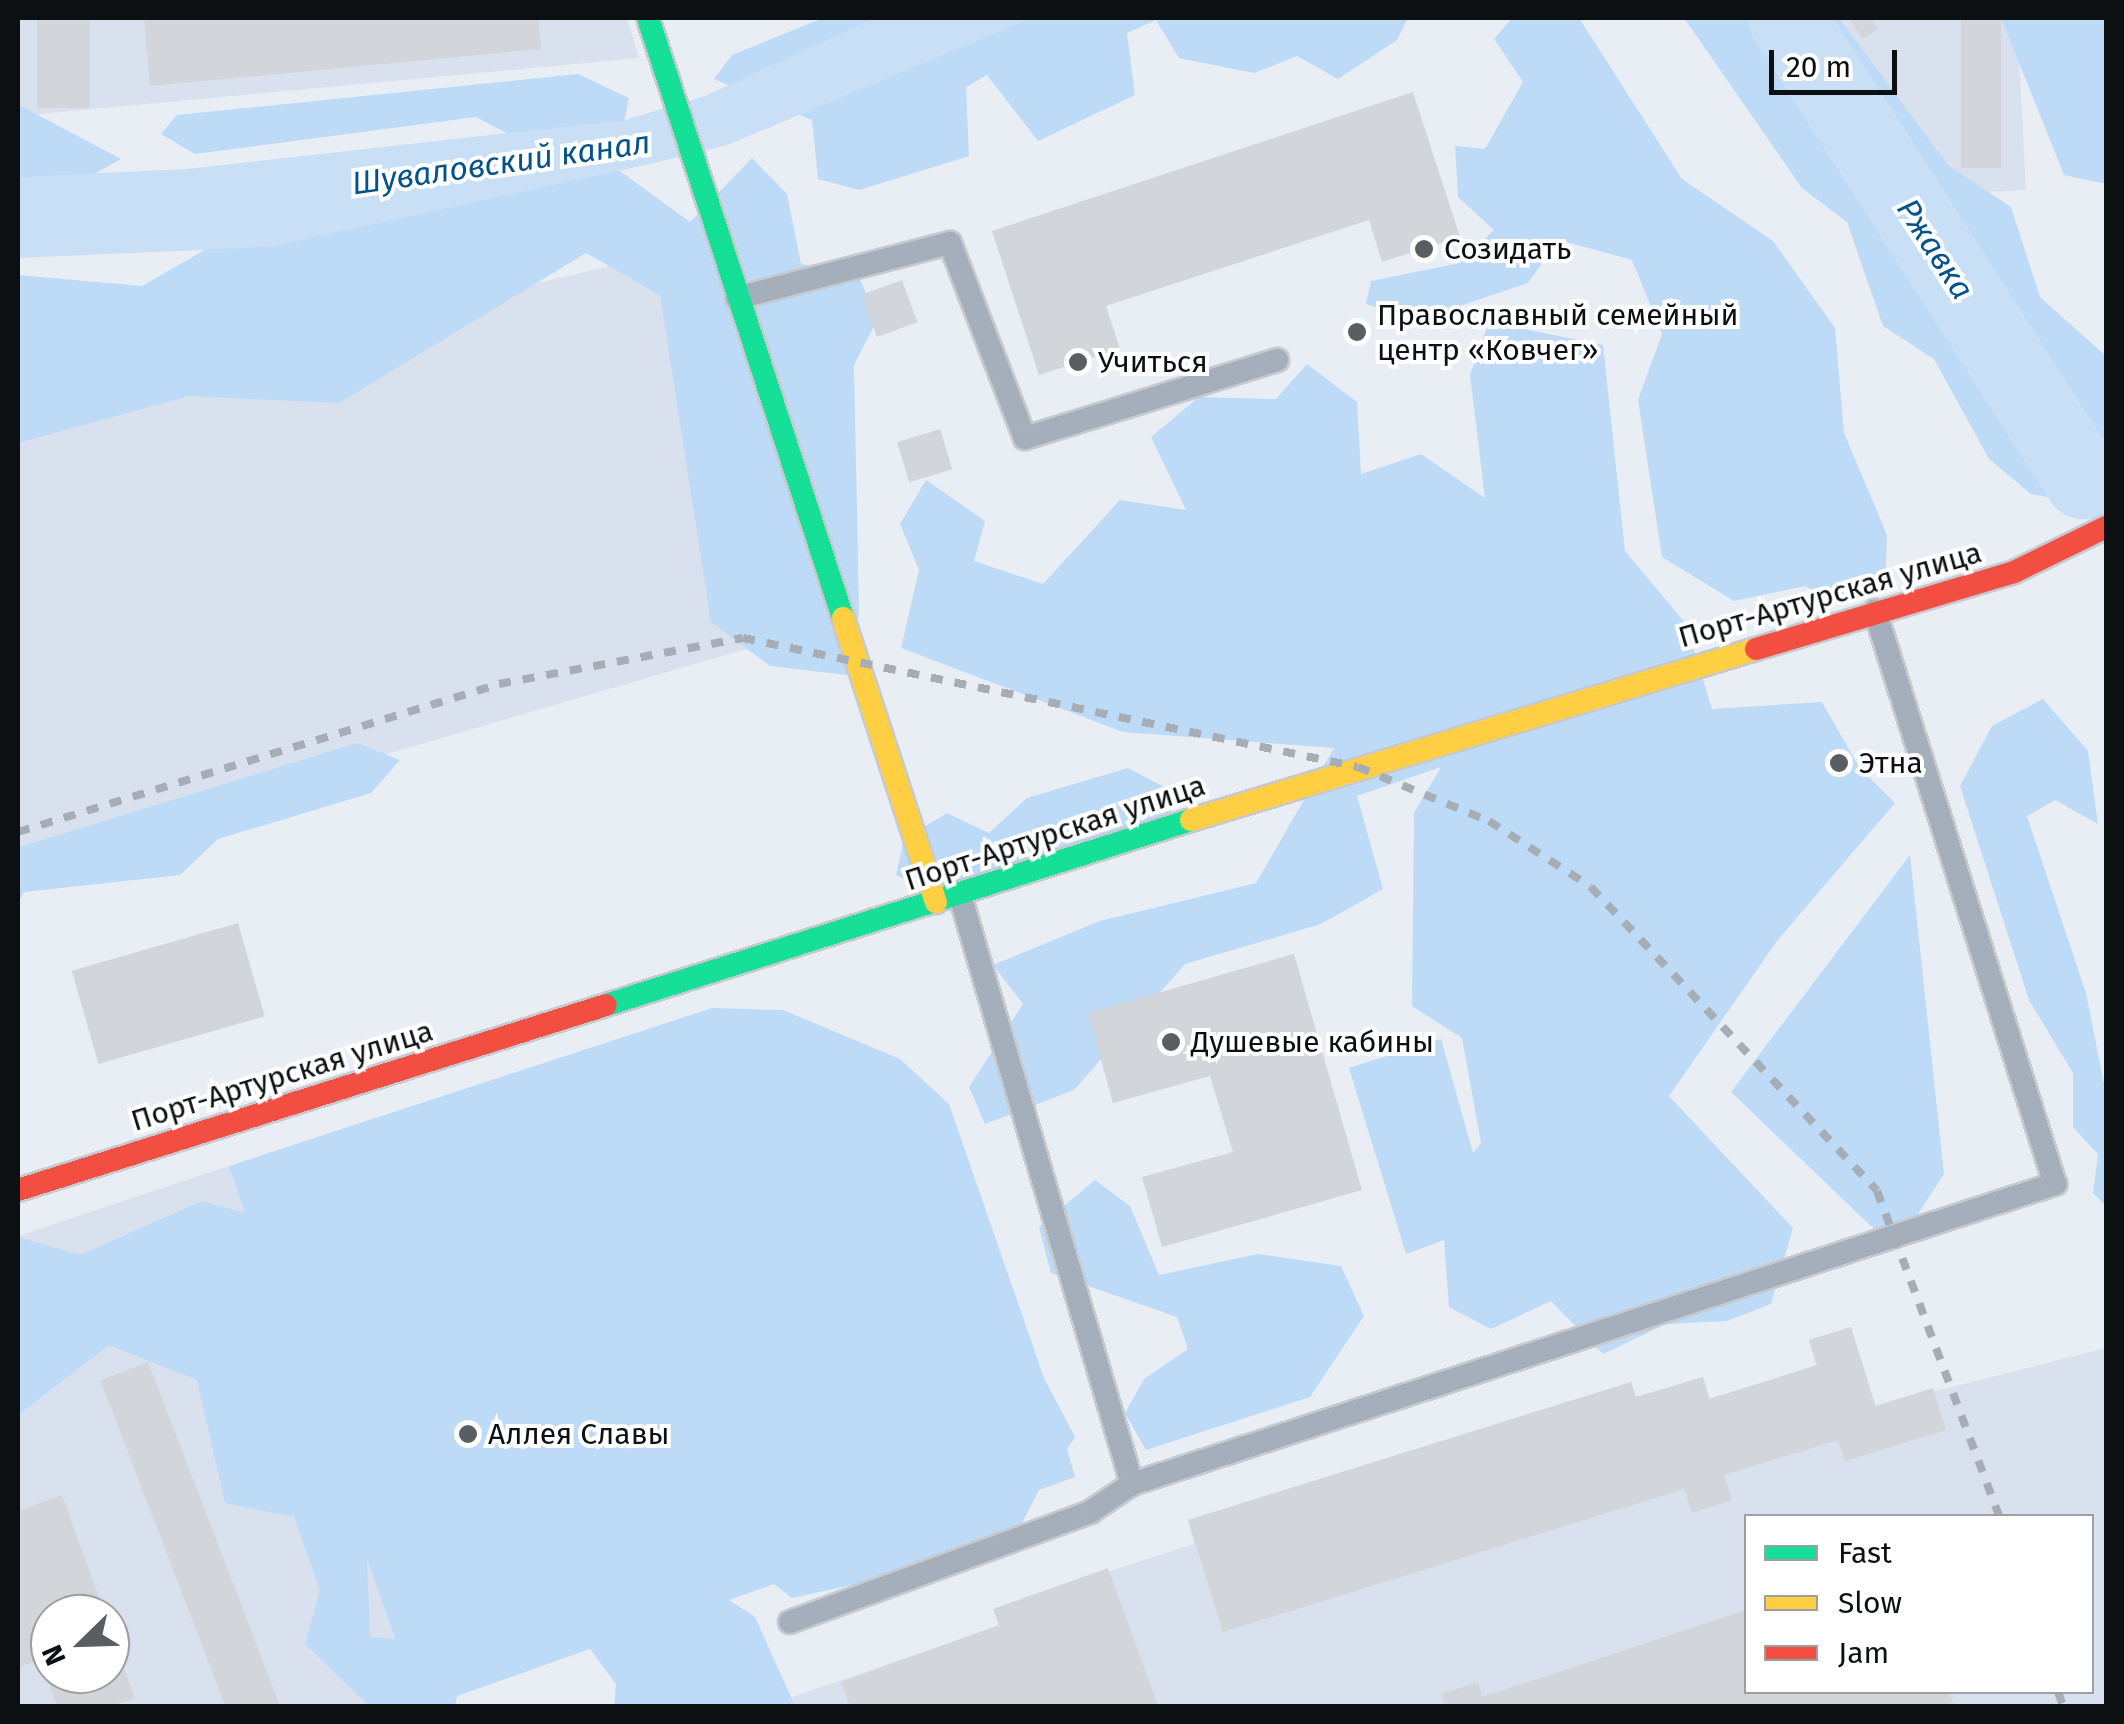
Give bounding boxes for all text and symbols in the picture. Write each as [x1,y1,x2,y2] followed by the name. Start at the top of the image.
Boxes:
[1774,30,1902,92] scale bar
[1786,49,1851,85] text: 20 m
[349,123,653,203] water label: Шуваловский канал
[1888,192,1982,306] water label: Ржавка
[1444,231,1571,267] place label: Созидать
[1413,238,1435,260] marker: Созидать
[1377,297,1738,368] place label: Православный семейный центр «Ковчег»
[1346,321,1368,343] marker: Православный семейный центр «Ковчег»
[1098,344,1208,380] place label: Учиться
[1067,351,1089,373] marker: Учиться
[1674,534,1986,656] street label: Порт-Артурская улица
[1859,745,1923,781] place label: Этна
[1828,752,1850,774] marker: Этна
[900,767,1210,899] street label: Порт-Артурская улица
[127,1013,437,1139] street label: Порт-Артурская улица
[1191,1024,1434,1060] place label: Душевые кабины
[1160,1031,1182,1053] marker: Душевые кабины
[488,1416,670,1452] place label: Аллея Славы
[457,1423,479,1445] marker: Аллея Славы
[1744,1514,2094,1694] legend
[1838,1535,1892,1571] text: Fast
[1838,1585,1902,1621] text: Slow
[30,1594,130,1694] north arrow
[1838,1635,1889,1671] text: Jam
[35,1640,73,1670] text: N

